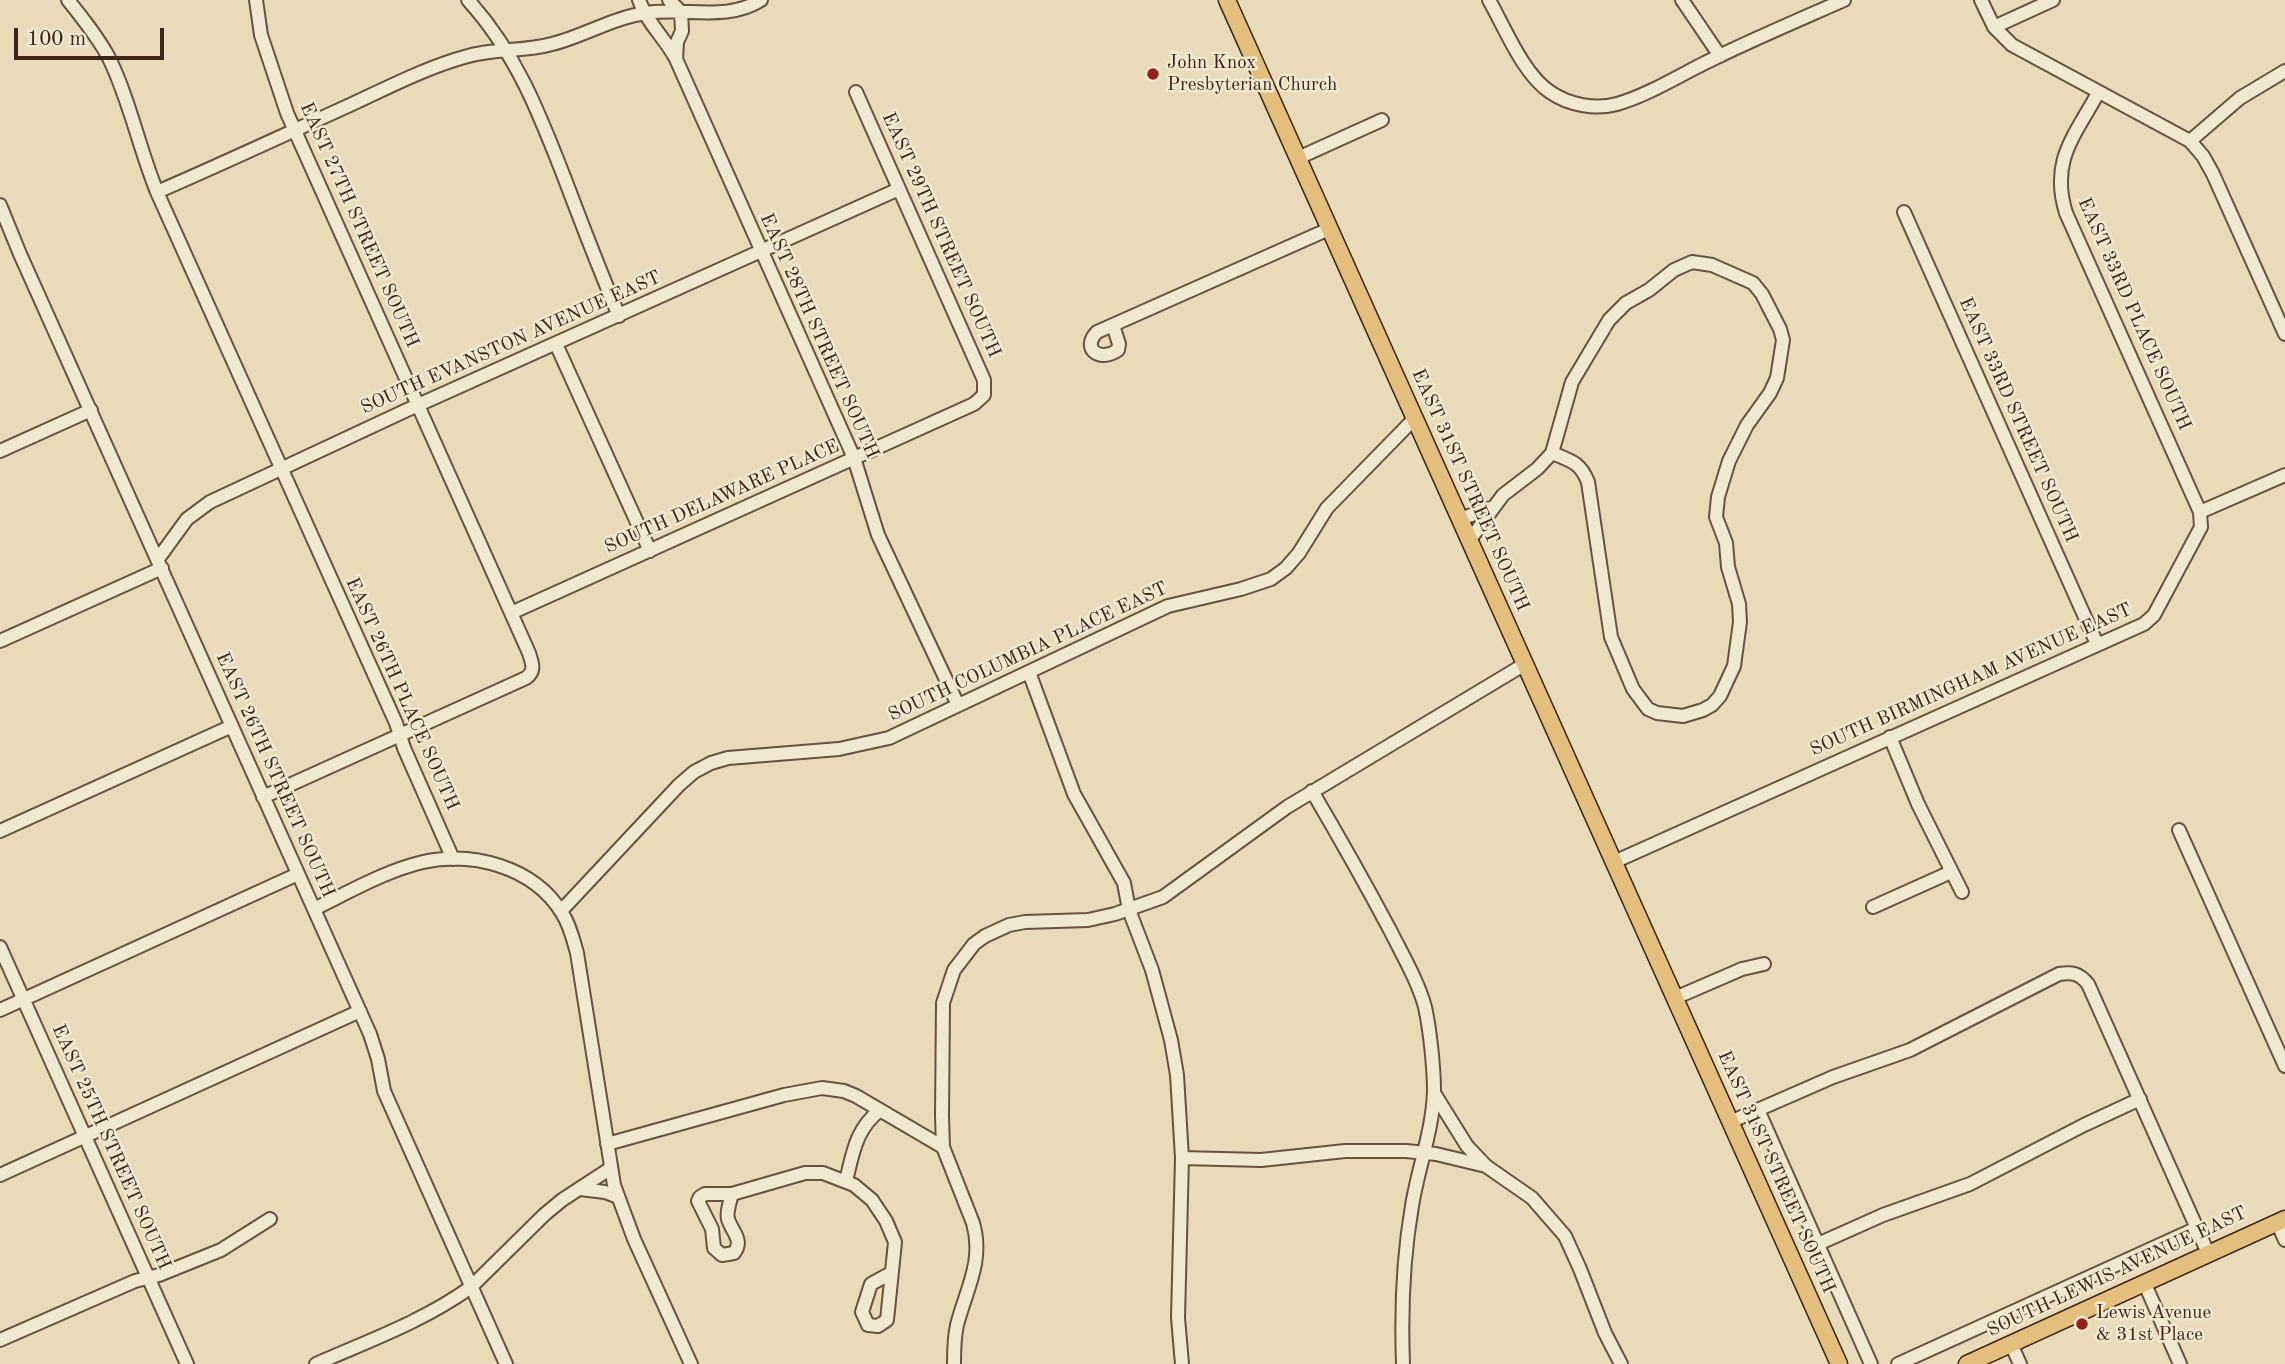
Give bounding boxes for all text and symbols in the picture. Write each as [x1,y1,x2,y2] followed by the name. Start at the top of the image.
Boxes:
[18,14,168,58] scale bar
[27,29,86,50] text: 100 m
[1167,52,1337,96] place label: John Knox Presbyterian Church
[1145,66,1161,82] marker: John Knox Presbyterian Church
[294,99,424,351] street label: EAST 27TH STREET SOUTH
[876,109,1006,361] street label: EAST 29TH STREET SOUTH
[2072,194,2196,434] street label: EAST 33RD PLACE SOUTH
[754,210,884,462] street label: EAST 28TH STREET SOUTH
[357,266,665,420] street label: SOUTH EVANSTON AVENUE EAST
[1953,294,2083,546] street label: EAST 33RD STREET SOUTH
[1406,365,1534,615] street label: EAST 31ST STREET SOUTH
[601,435,843,559] street label: SOUTH DELAWARE PLACE
[340,574,464,814] street label: EAST 26TH PLACE SOUTH
[885,577,1171,727] street label: SOUTH COLUMBIA PLACE EAST
[1807,598,2135,762] street label: SOUTH BIRMINGHAM AVENUE EAST
[210,649,340,901] street label: EAST 26TH STREET SOUTH
[46,1021,176,1273] street label: EAST 25TH STREET SOUTH
[1712,1047,1840,1297] street label: EAST 31ST STREET SOUTH
[1983,1202,2251,1342] street label: SOUTH LEWIS AVENUE EAST
[2096,1302,2211,1346] place label: Lewis Avenue & 31st Place
[2074,1316,2090,1332] marker: Lewis Avenue & 31st Place

